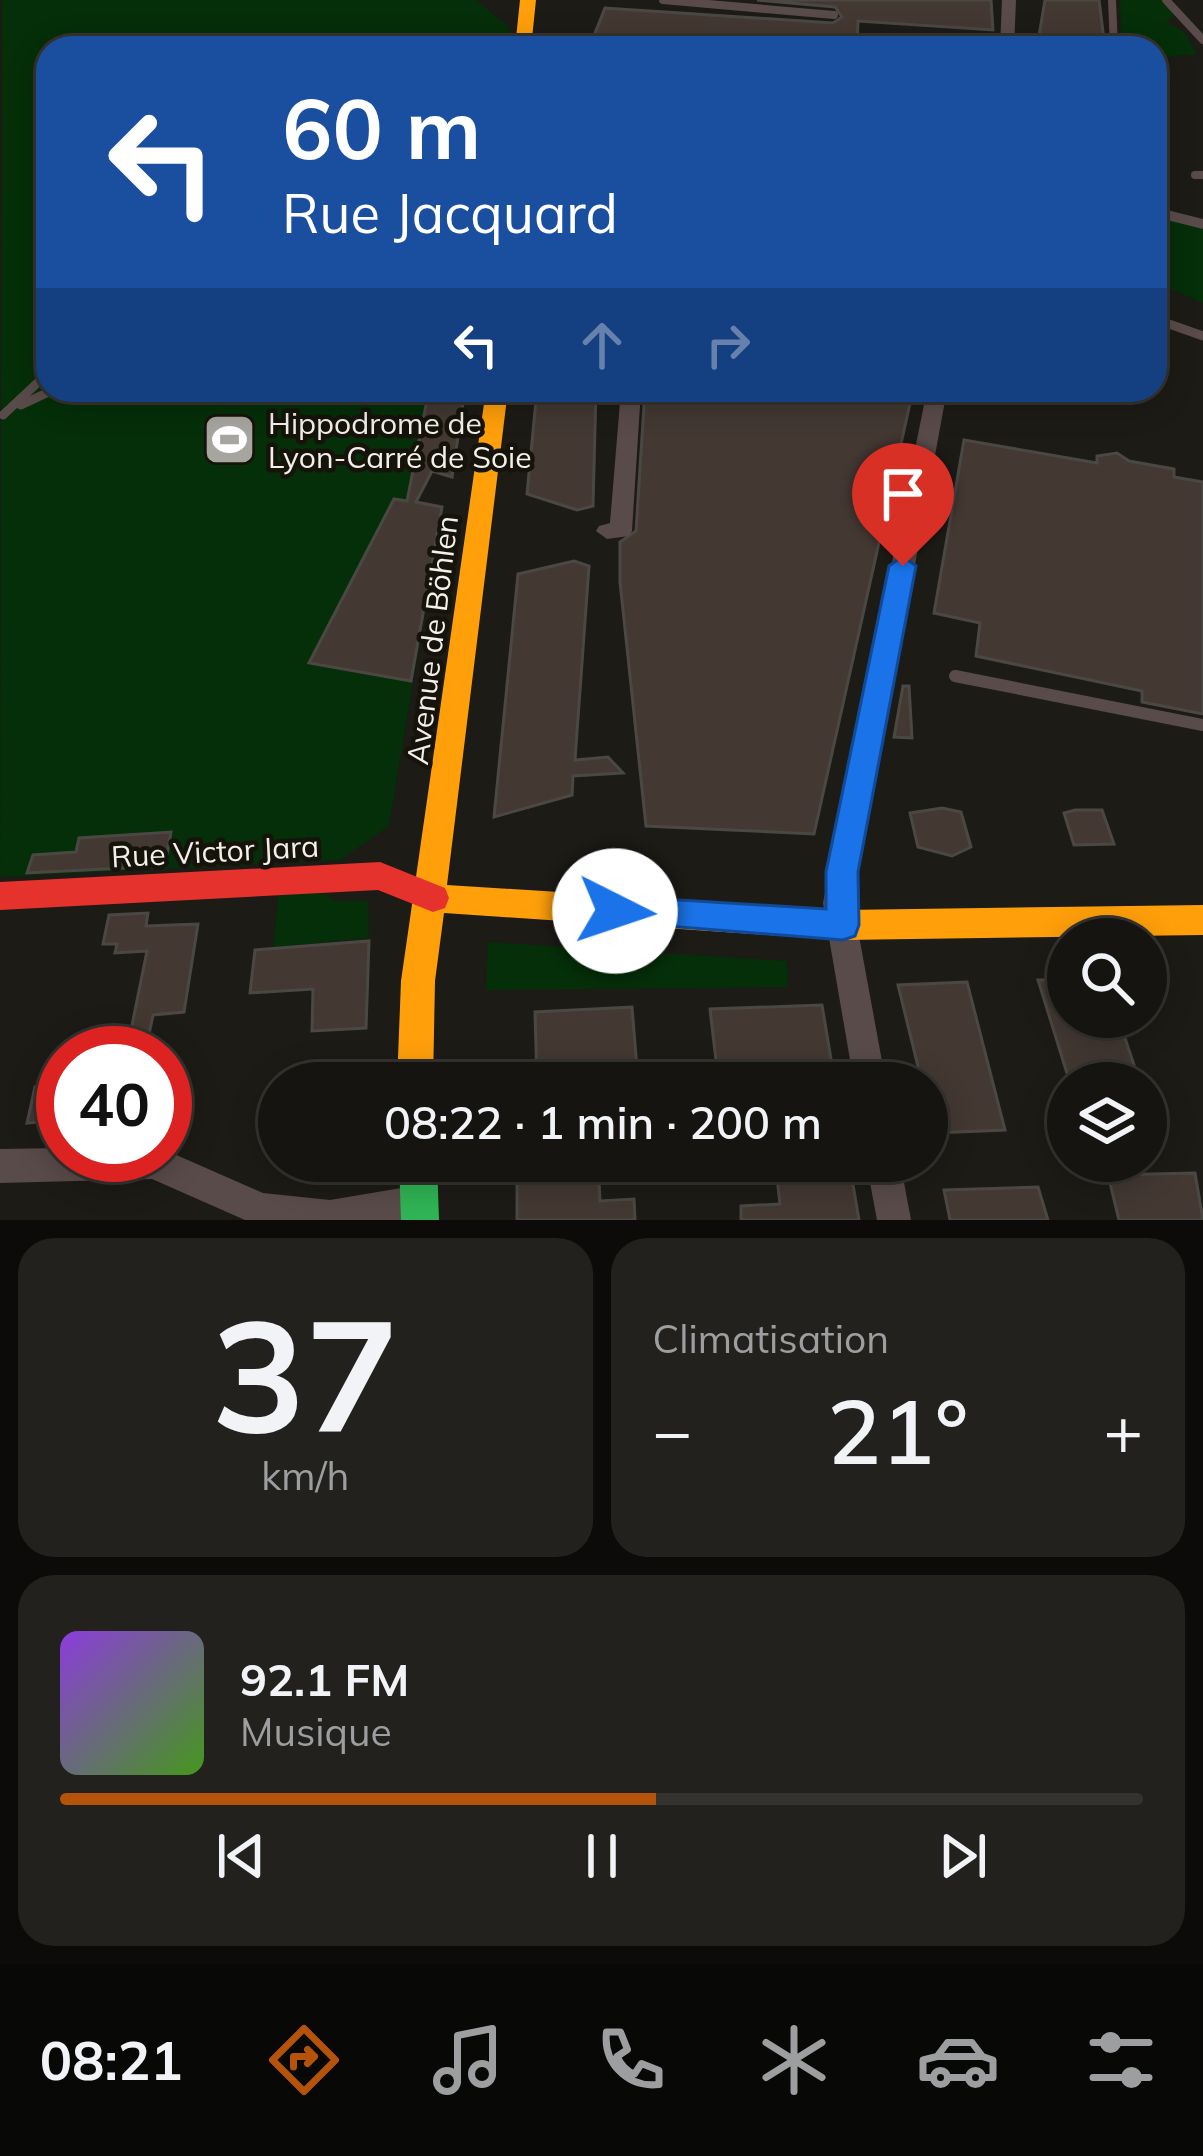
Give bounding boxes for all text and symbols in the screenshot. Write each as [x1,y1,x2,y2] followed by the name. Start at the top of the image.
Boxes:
[282,75,481,180] text: 60 m
[84,84,240,240] icon: left
[282,179,618,247] text: Rue Jacquard
[443,312,509,378] icon: left
[569,312,635,378] icon: ahead
[695,312,761,378] icon: right
[268,404,532,476] place label: Hippodrome de Lyon-Carré de Soie
[201,412,257,468] sports icon: Hippodrome de Lyon-Carré de Soie
[852,443,954,566] pin
[870,461,936,527] icon: arrive
[398,513,466,767] street label: Avenue de Böhlen
[110,827,320,875] street label: Rue Victor Jara
[552,848,678,974] position arrow
[1047,918,1167,1182] map controls
[1047,918,1167,1038] button: search
[36,1026,192,1182] speed limit sign: 40
[1047,1062,1167,1182] button: layers
[384,1094,822,1150] text: 08:22 · 1 min · 200 m
[212,1275,399,1471] text: 37
[653,1314,889,1363] text: Climatisation
[827,1374,969,1487] text: 21°
[653,1389,692,1472] text: −
[1103,1389,1143,1472] text: +
[261,1451,349,1500] text: km/h
[240,1651,409,1707] text: 92.1 FM
[240,1707,392,1756] text: Musique
[208,1823,274,1889] icon: previous
[569,1823,635,1889] icon: pause
[930,1823,996,1889] icon: next
[262,2018,346,2102] icon: directions
[426,2018,510,2102] icon: music
[589,2018,673,2102] icon: phone
[752,2018,836,2102] icon: climate
[916,2018,1000,2102] icon: car
[1079,2018,1163,2102] icon: filters
[40,2026,183,2094] text: 08:21

